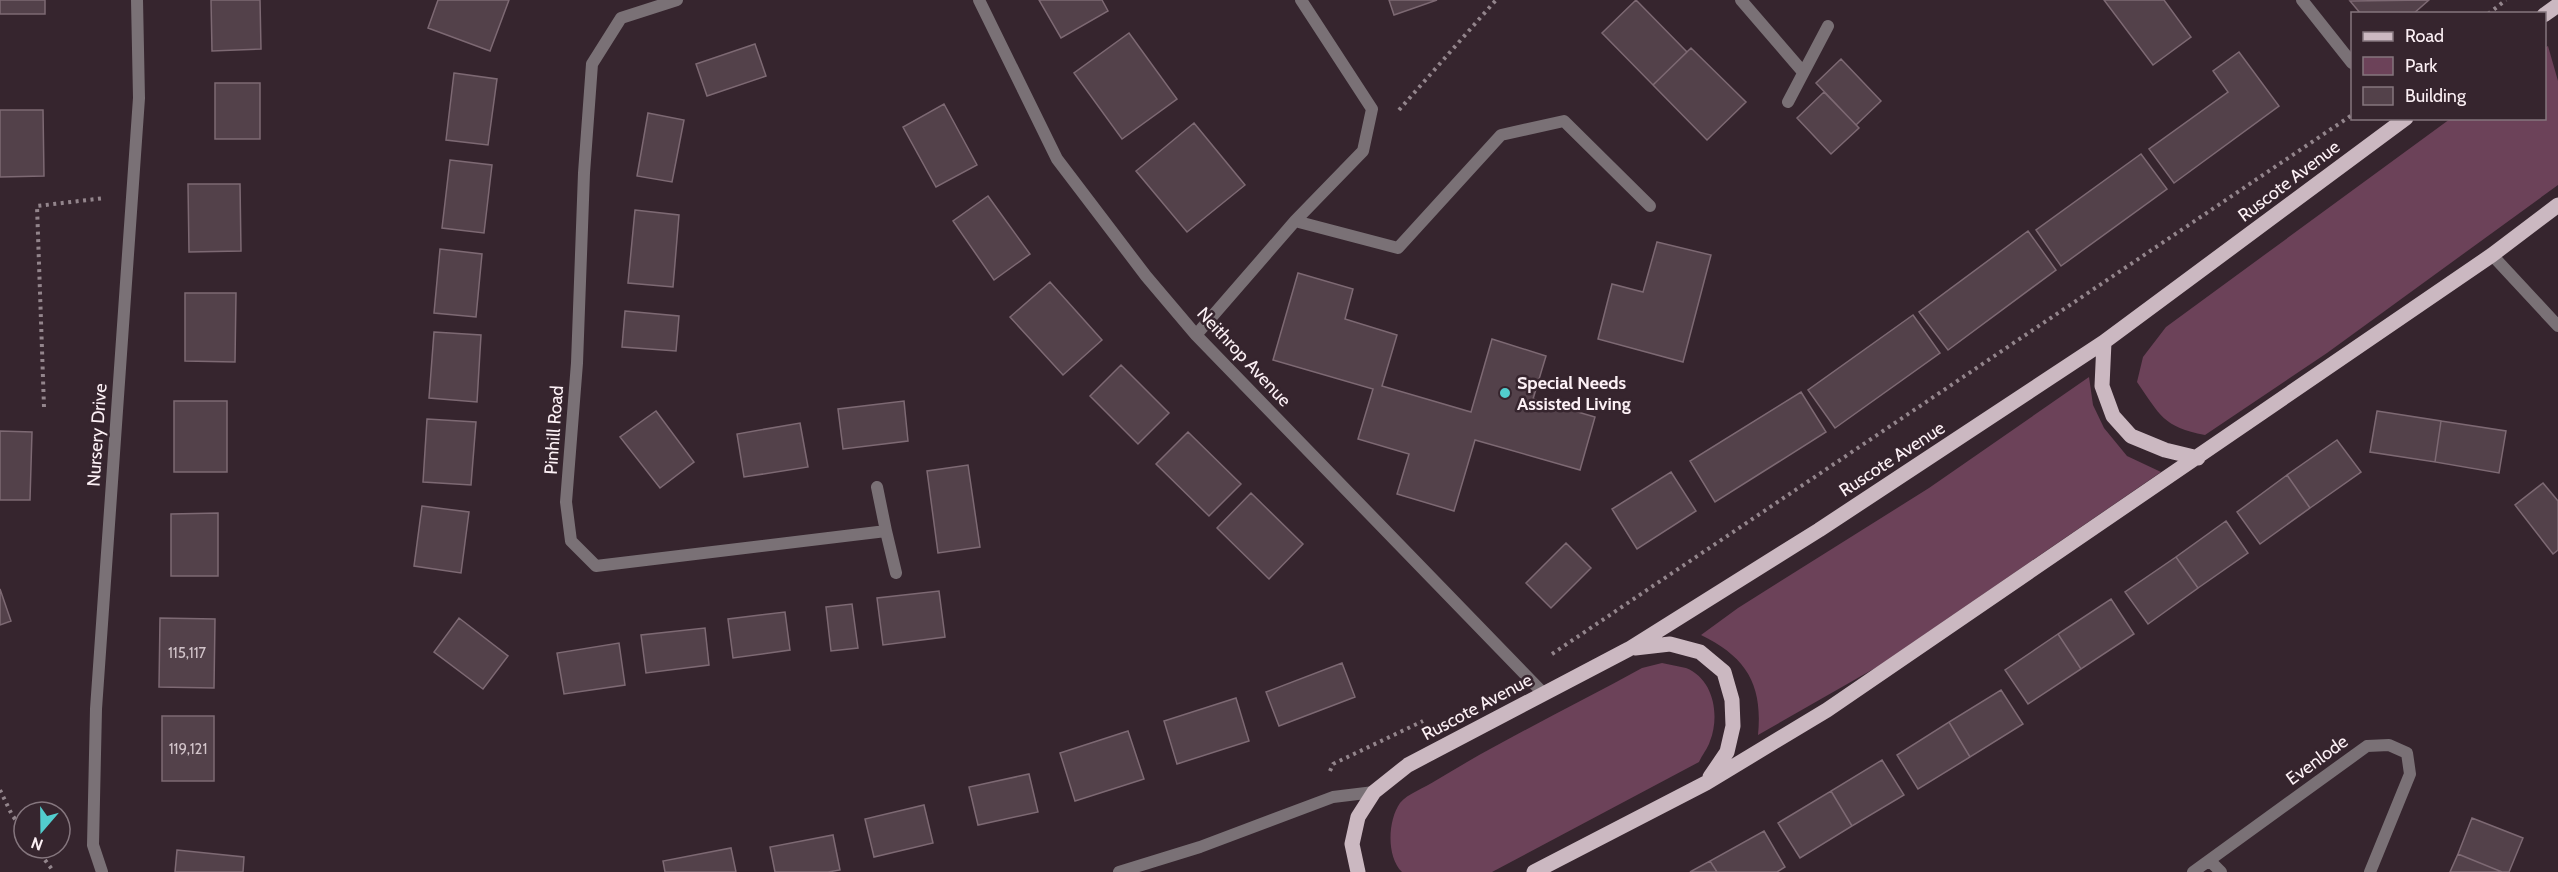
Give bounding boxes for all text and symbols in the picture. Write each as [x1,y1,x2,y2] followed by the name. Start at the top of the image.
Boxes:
[2351,12,2546,120] legend
[2405,25,2444,47] text: Road
[2405,55,2438,77] text: Park
[2405,85,2467,107] text: Building
[2234,136,2344,226] street label: Ruscote Avenue
[1192,303,1296,411] street label: Neithrop Avenue
[1517,372,1631,415] place label: Special Needs Assisted Living
[82,383,112,487] street label: Nursery Drive
[540,385,568,475] street label: Pinhill Road
[1498,386,1512,400] marker: Special Needs Assisted Living
[1835,417,1949,501] street label: Ruscote Avenue
[168,644,207,662] house number: 115,117
[1418,669,1536,745] street label: Ruscote Avenue
[2282,730,2352,790] street label: Evenlode
[169,740,207,758] house number: 119,121
[12,800,72,860] north arrow
[28,833,46,854] text: N

